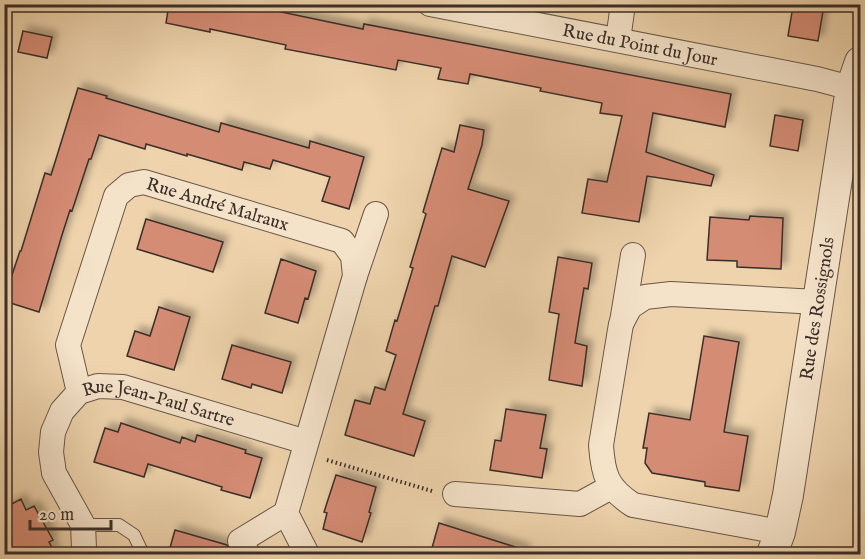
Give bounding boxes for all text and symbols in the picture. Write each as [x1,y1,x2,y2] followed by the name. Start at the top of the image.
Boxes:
[560,20,720,73] street label: Rue du Point du Jour
[143,173,291,238] street label: Rue André Malraux
[796,236,841,382] street label: Rue des Rossignols
[80,376,237,433] street label: Rue Jean-Paul Sartre
[30,493,111,531] scale bar
[39,504,74,527] text: 20 m

